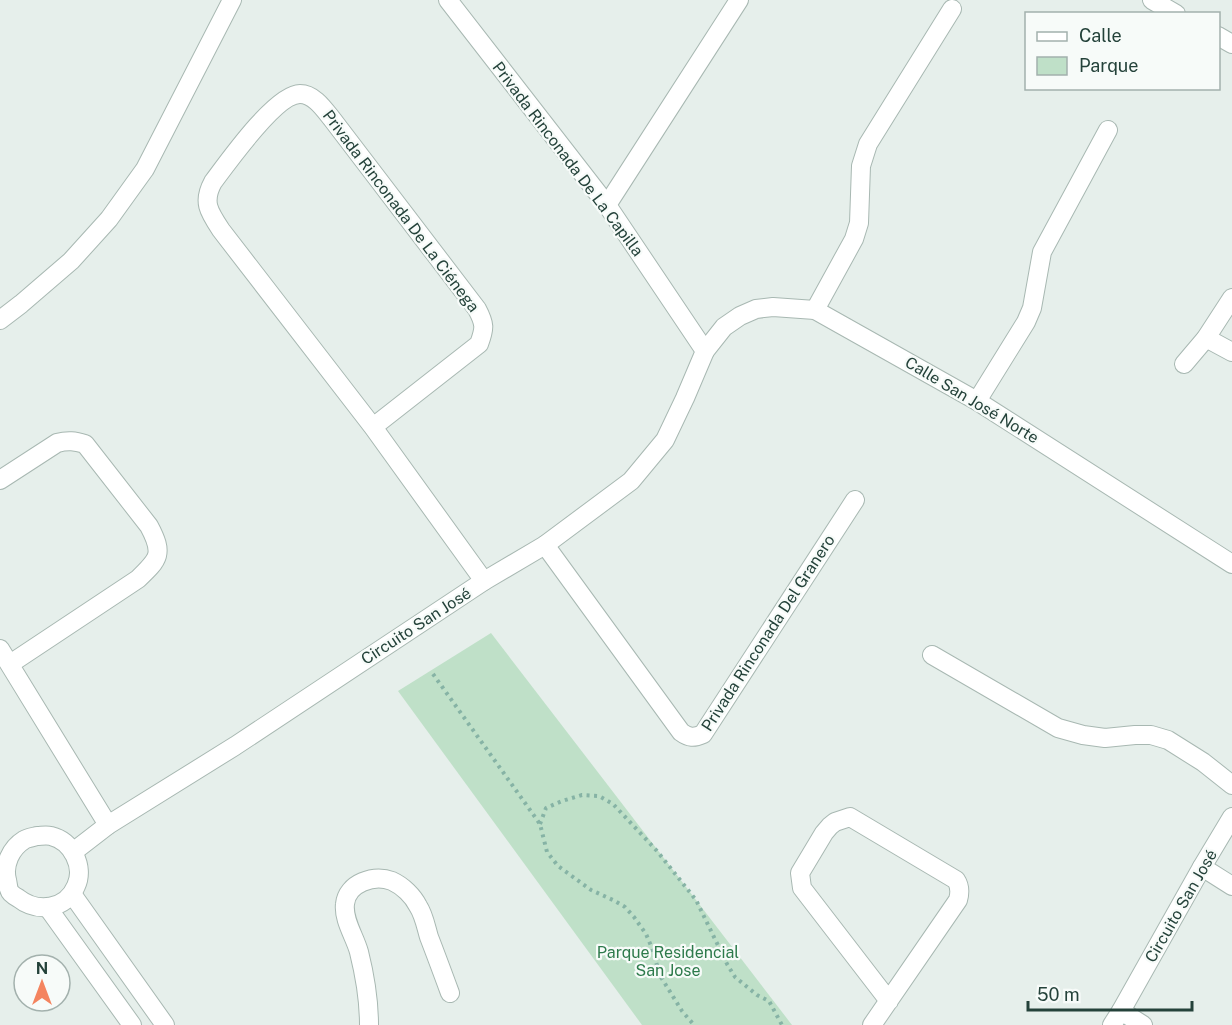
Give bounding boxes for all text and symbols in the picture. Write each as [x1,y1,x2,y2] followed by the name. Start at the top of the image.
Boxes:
[1025,12,1220,90] legend
[1079,25,1122,46] text: Calle
[1079,55,1139,76] text: Parque
[489,58,647,260] street label: Privada Rinconada De La Capilla
[319,106,483,316] street label: Privada Rinconada De La Ciénega
[902,353,1042,447] street label: Calle San José Norte
[697,531,839,735] street label: Privada Rinconada Del Granero
[358,583,474,669] street label: Circuito San José
[1141,846,1221,966] street label: Circuito San José
[597,943,739,980] park label: Parque Residencial San Jose
[12,953,72,1013] north arrow
[36,959,48,978] text: N
[1028,974,1192,1012] scale bar
[1037,984,1080,1005] text: 50 m

